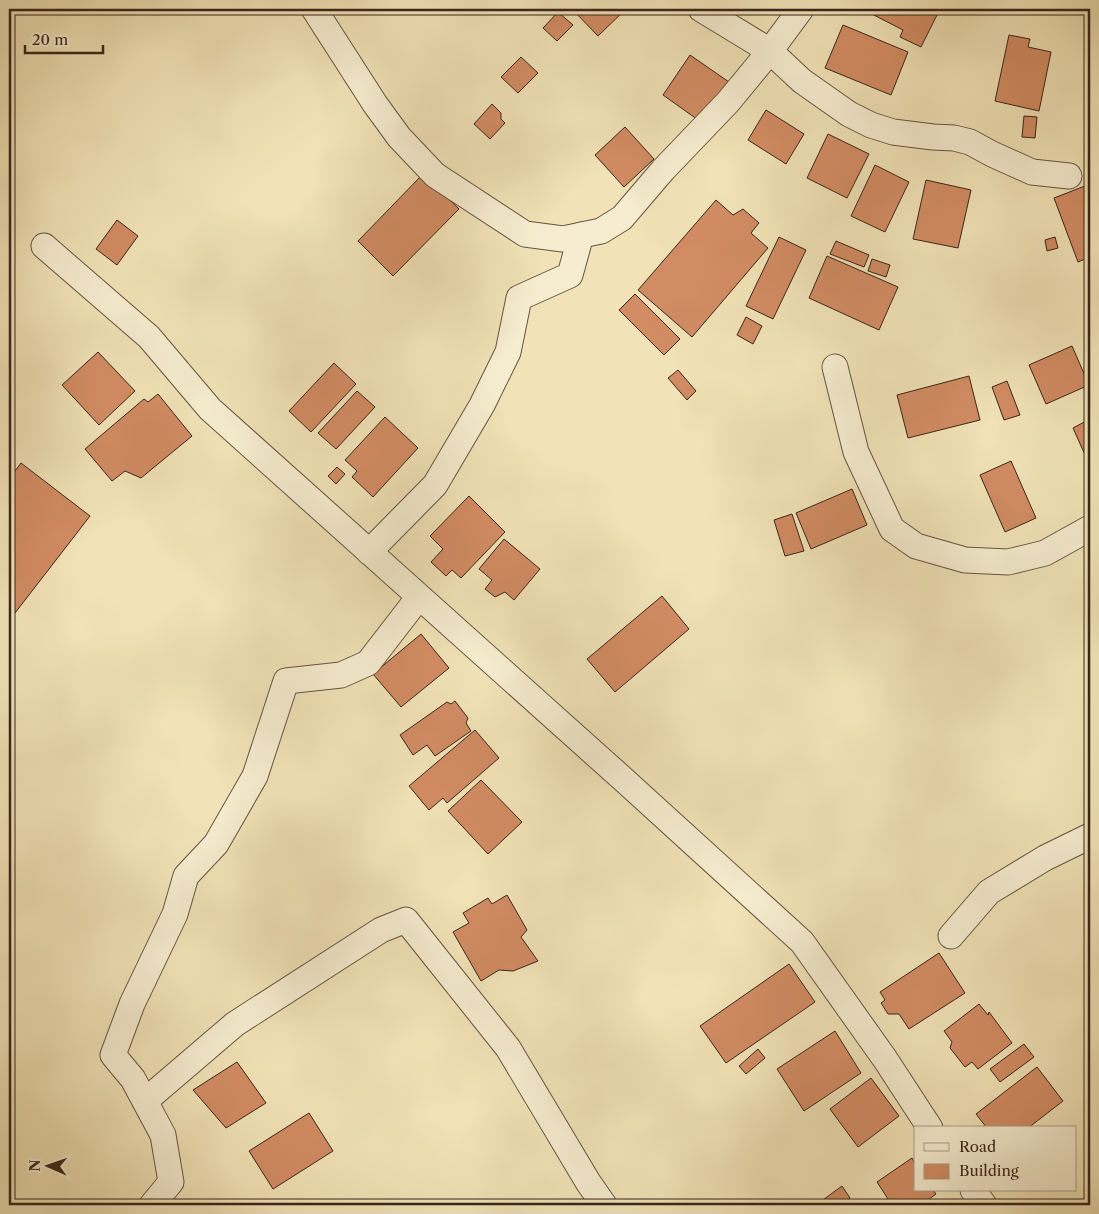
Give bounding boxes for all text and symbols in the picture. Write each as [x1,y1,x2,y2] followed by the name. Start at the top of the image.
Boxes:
[25,22,102,54] scale bar
[32,30,68,49] text: 20 m
[914,1126,1076,1192] legend
[959,1137,996,1156] text: Road
[22,1142,72,1192] north arrow
[26,1159,44,1172] text: N
[959,1161,1019,1180] text: Building

